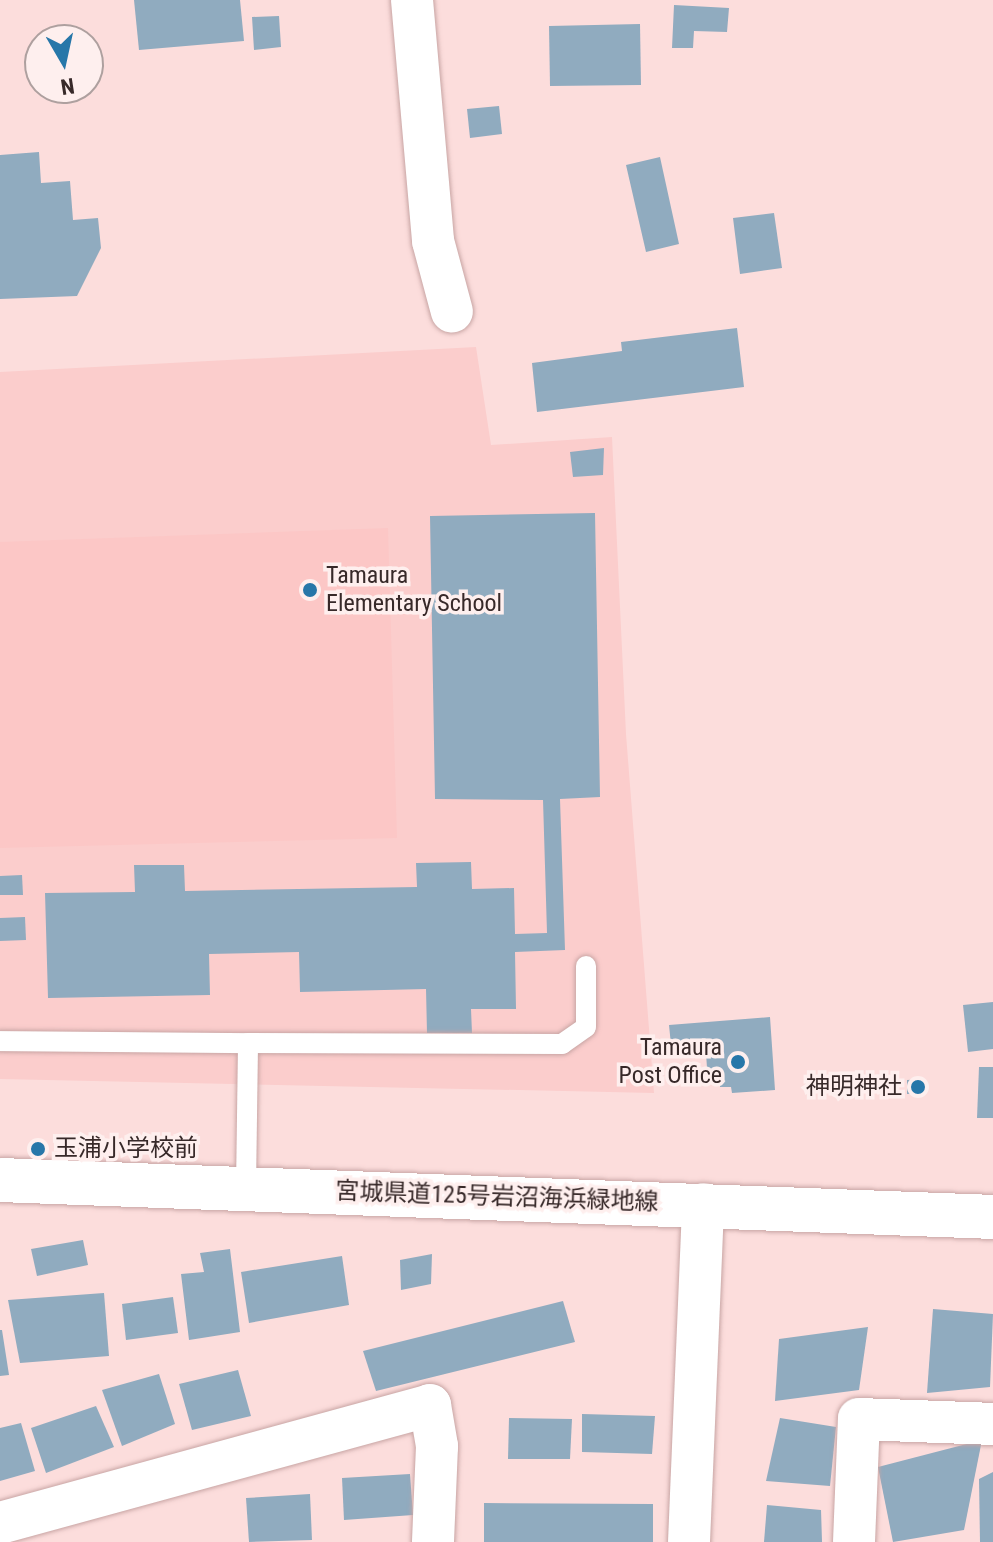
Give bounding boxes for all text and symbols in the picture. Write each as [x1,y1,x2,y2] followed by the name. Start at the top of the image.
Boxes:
[24,24,104,104] north arrow
[59,73,76,100] text: N
[326,562,502,618] place label: Tamaura Elementary School
[301,581,319,599] marker: Tamaura Elementary School
[619,1034,722,1090] place label: Tamaura Post Office
[729,1053,747,1071] marker: Tamaura Post Office
[806,1073,902,1101] place label: 神明神社
[909,1078,927,1096] marker: 神明神社
[54,1135,198,1163] place label: 玉浦小学校前
[29,1140,47,1158] marker: 玉浦小学校前
[335,1177,659,1217] street label: 宮城県道125号岩沼海浜緑地線

